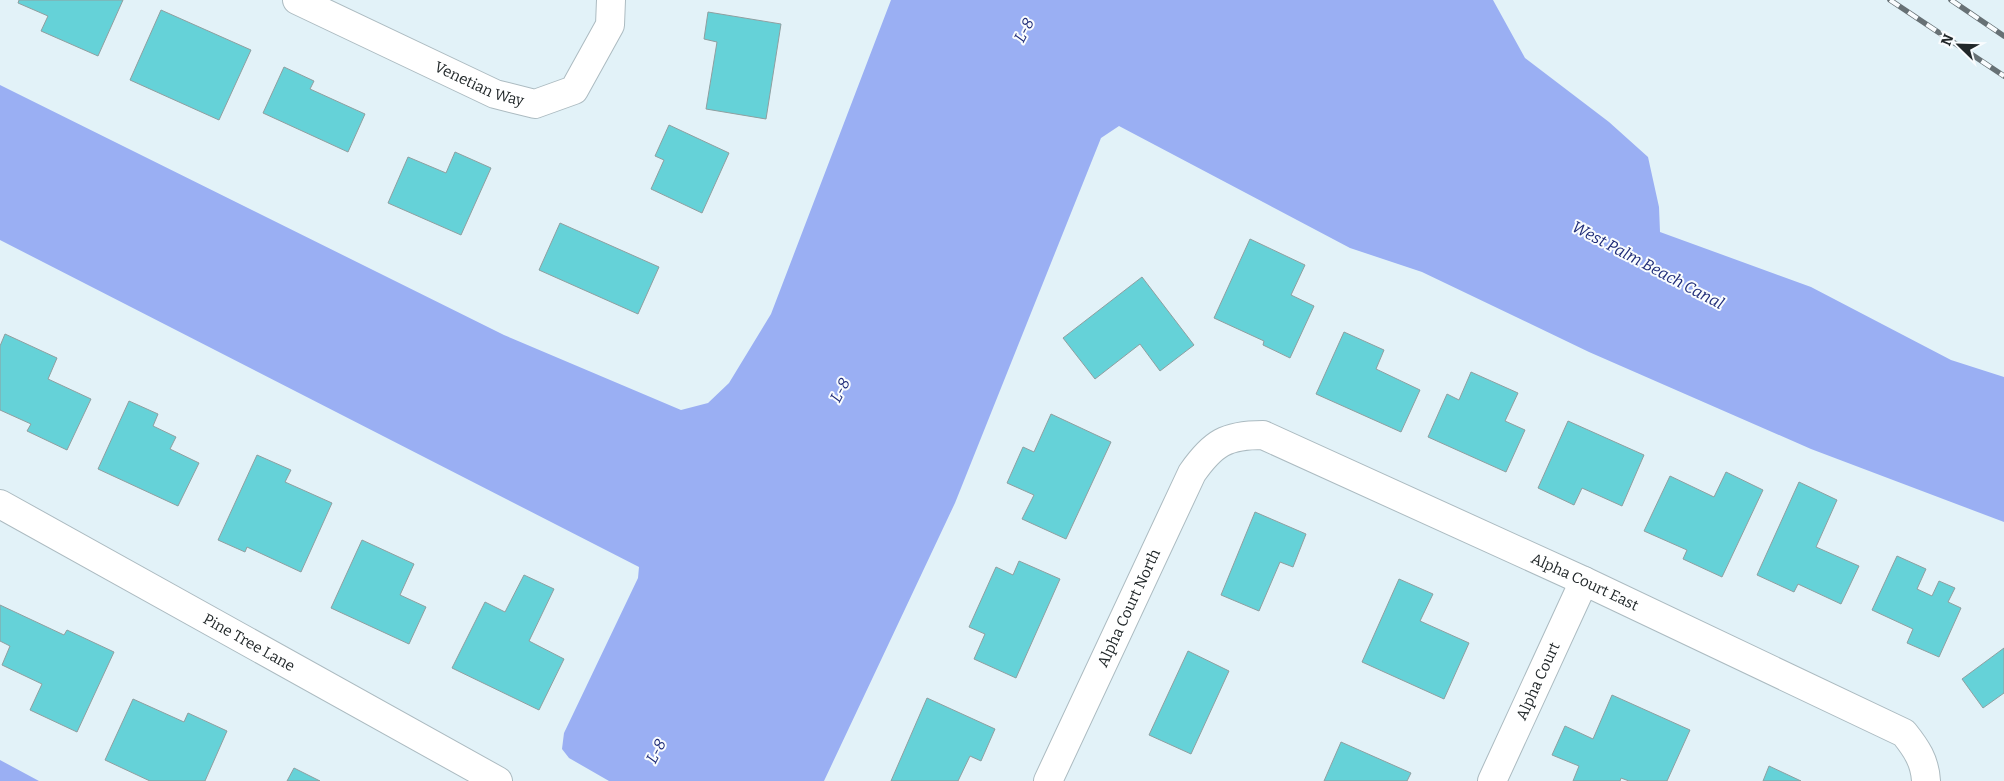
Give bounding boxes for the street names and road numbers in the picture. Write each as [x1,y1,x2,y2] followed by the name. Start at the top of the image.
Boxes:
[432,58,526,110] street label: Venetian Way
[1094,546,1164,670] street label: Alpha Court North
[1528,549,1642,615] street label: Alpha Court East
[200,610,298,675] street label: Pine Tree Lane
[1512,639,1564,723] street label: Alpha Court

